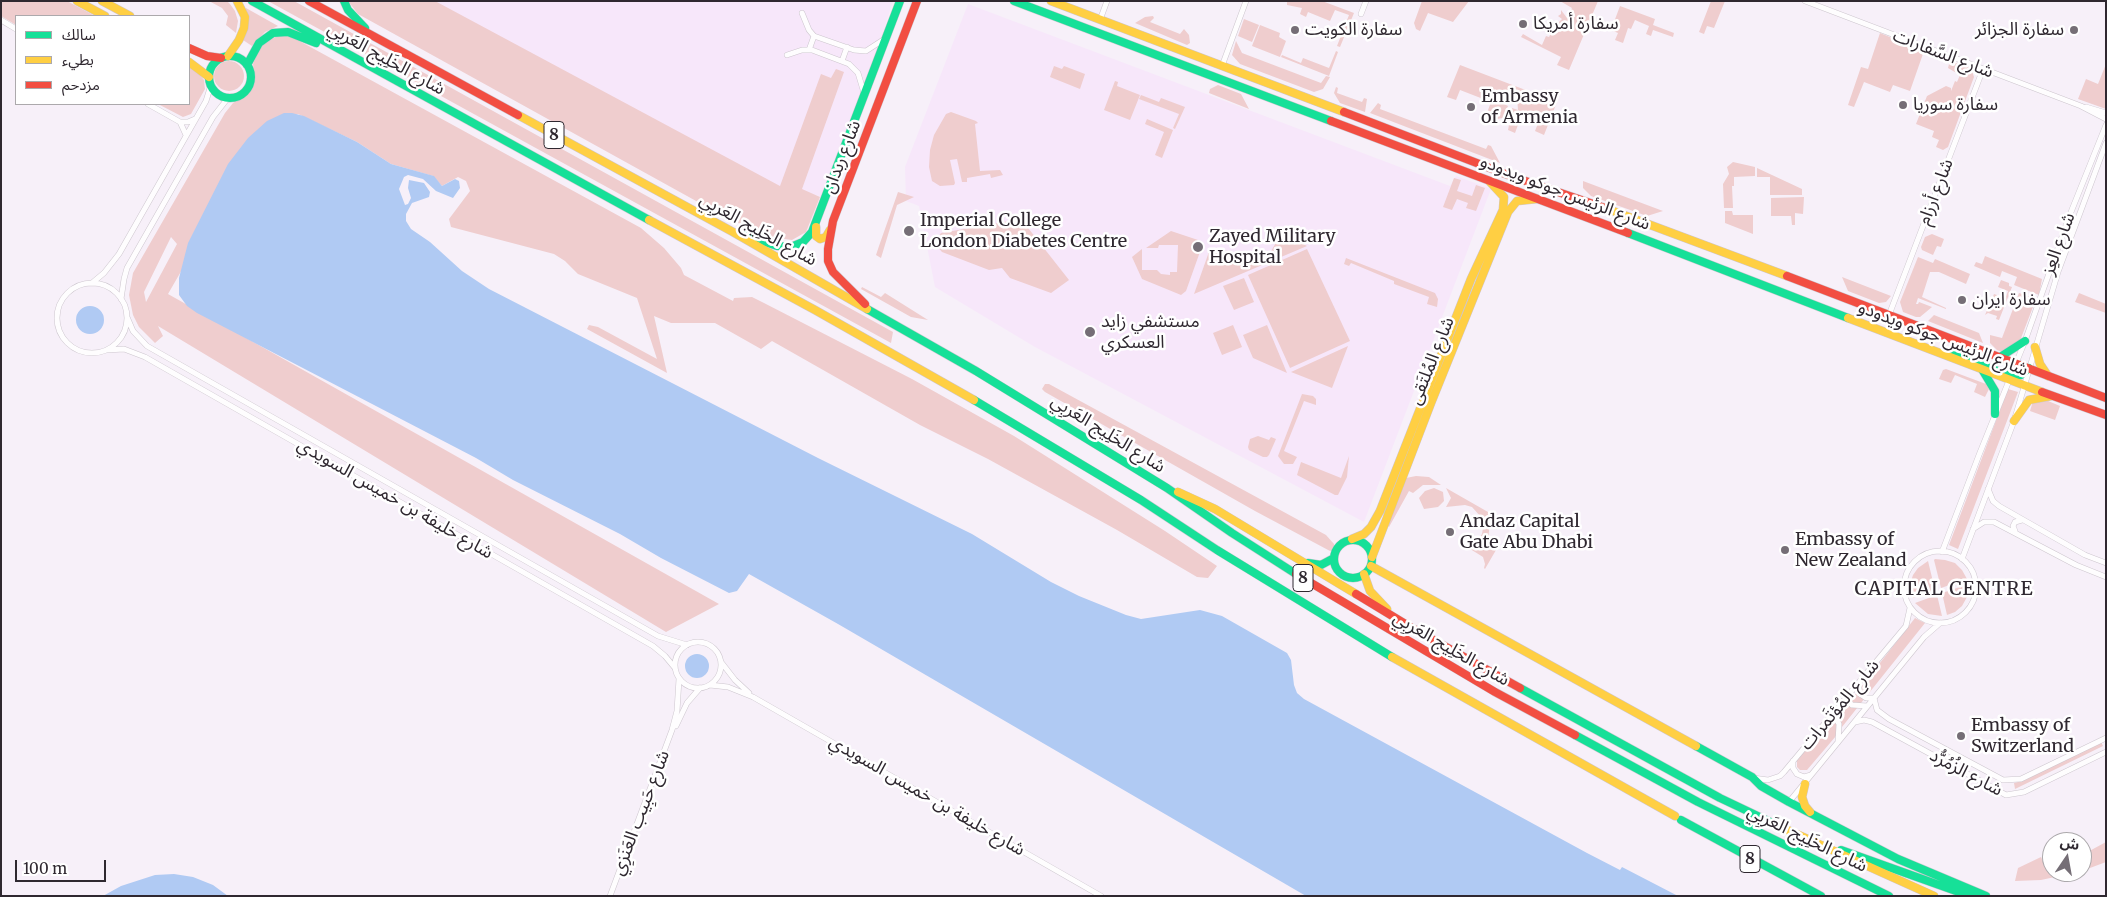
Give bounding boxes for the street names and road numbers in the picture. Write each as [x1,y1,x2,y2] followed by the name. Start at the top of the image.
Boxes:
[324,18,448,100] street label: شارع الخَلِيج العَربِي
[1890,25,1996,83] street label: شارع السَّفارات
[818,117,866,197] street label: شارع ربدان
[544,122,564,148] road number: 8
[1477,151,1653,235] street label: شارع الرئيس جوكو ويدودو
[1913,156,1959,228] street label: شارع أرزام
[696,189,820,271] street label: شارع الخَلِيج العَربِي
[2038,210,2080,278] street label: شارع العِز
[1855,297,2031,381] street label: شارع الرئيس جوكو ويدودو
[1405,314,1459,408] street label: شارع المُلتَقى
[1047,390,1169,478] street label: شارع الخَلِيج العَربِي
[293,434,497,564] street label: شارع خليفة بن خميس السويدي
[1293,564,1313,592] road number: 8
[1389,607,1513,691] street label: شارع الخَلِيج العَربِي
[1796,655,1884,755] street label: شارع المُؤتَمرات
[825,731,1029,861] street label: شارع خليفة بن خميس السويدي
[1926,745,2006,801] street label: شارع الزُمُرُّد
[607,747,675,879] street label: شارع حَبِيب العَنَزِي
[1743,801,1871,877] street label: شارع الخَلِيج العَربِي
[1740,846,1760,872] road number: 8

